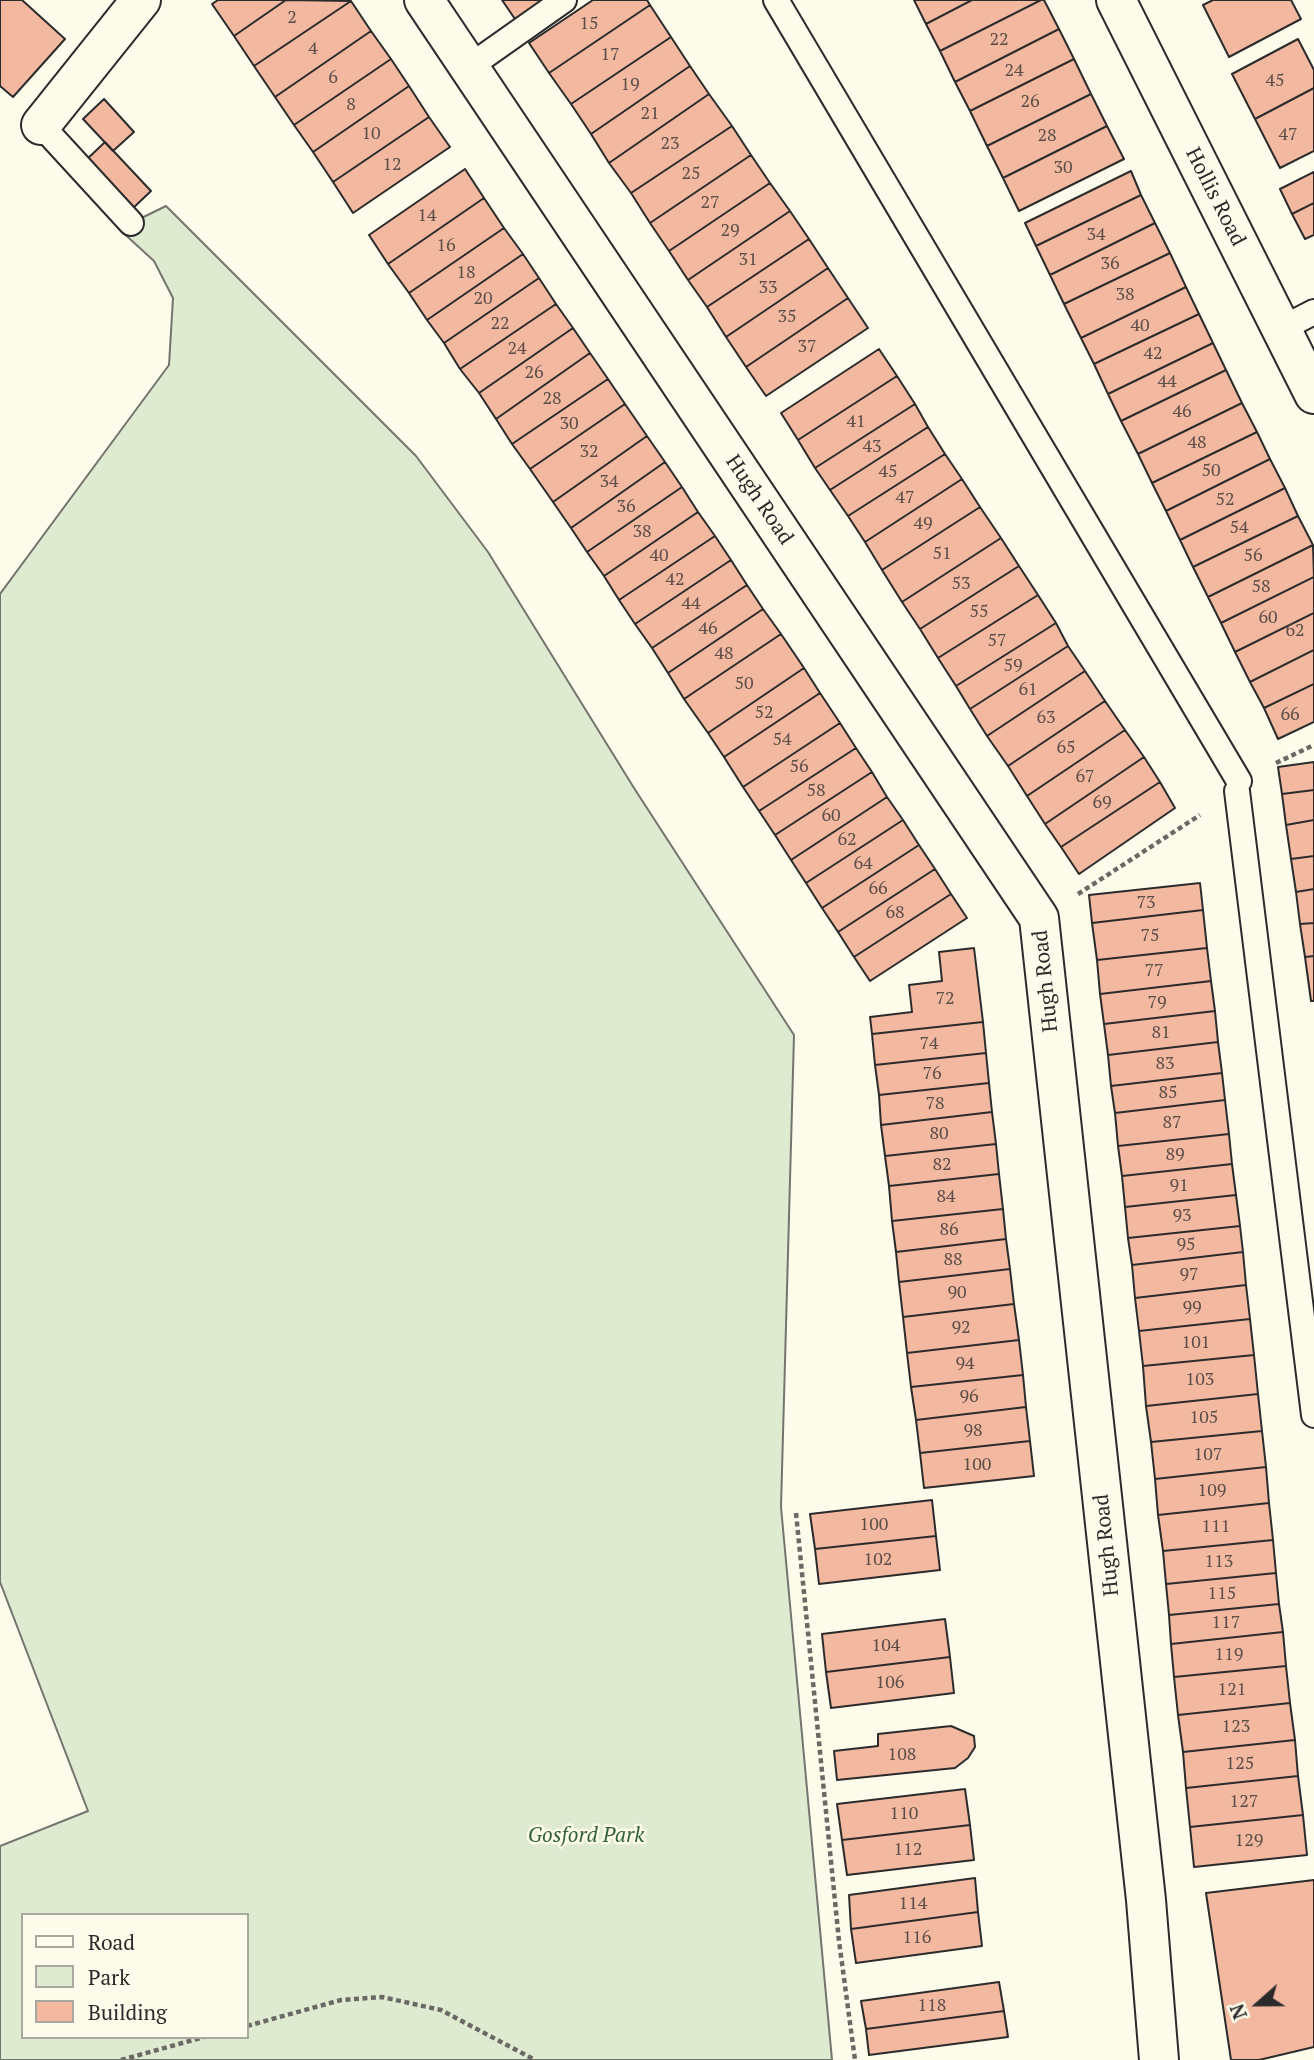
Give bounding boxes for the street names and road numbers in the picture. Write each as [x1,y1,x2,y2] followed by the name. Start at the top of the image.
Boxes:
[1180,144,1250,250] street label: Hollis Road
[720,450,798,550] street label: Hugh Road
[1028,929,1064,1033] street label: Hugh Road
[1089,1493,1125,1597] street label: Hugh Road

